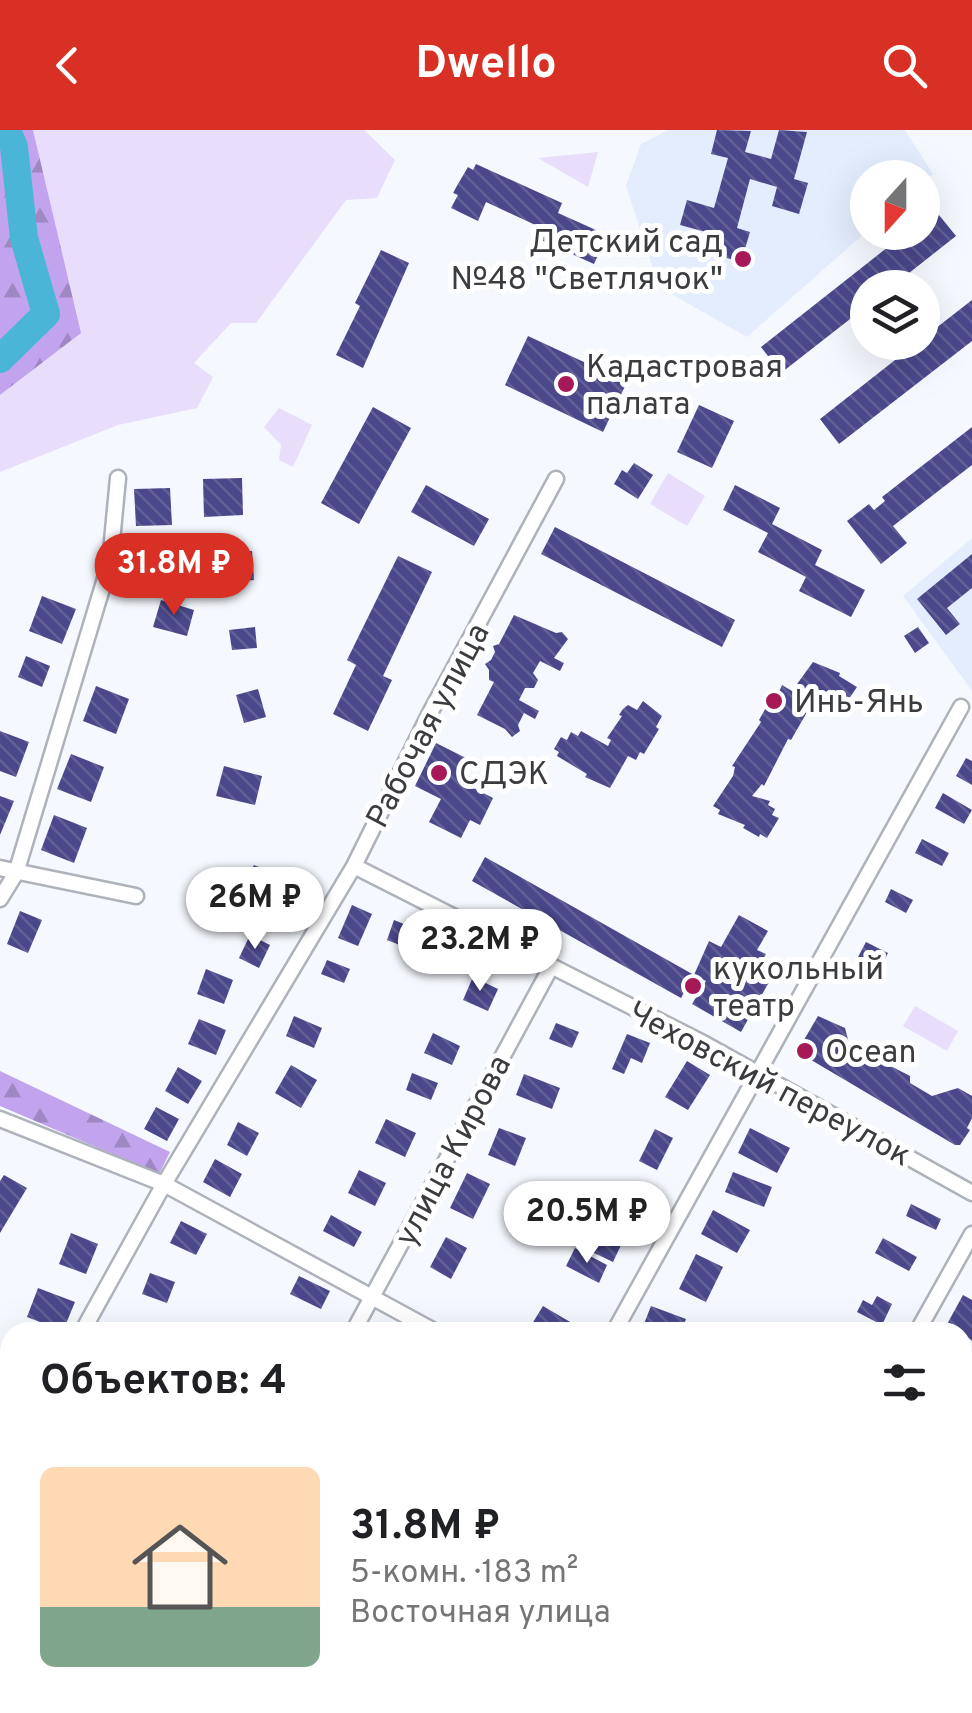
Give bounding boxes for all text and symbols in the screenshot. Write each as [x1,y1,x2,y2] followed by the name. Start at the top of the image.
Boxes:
[415,37,557,94] text: Dwello
[40,38,95,93] icon: back
[877,38,932,93] icon: search
[850,160,940,250] north arrow
[850,160,940,360] map controls
[451,224,723,301] place label: Детский сад №48 "Светлячок"
[732,248,754,270] marker: Детский сад №48 "Светлячок"
[850,270,940,360] button: layers
[586,349,783,426] place label: Кадастровая палата
[555,373,577,395] marker: Кадастровая палата
[82,533,266,618] pin: 31.8M ₽
[117,545,231,585] text: 31.8M ₽
[359,617,500,836] street label: Рабочая улица
[794,684,924,724] place label: Инь-Янь
[763,690,785,712] marker: Инь-Янь
[459,756,549,796] place label: СДЭК
[428,762,450,784] marker: СДЭК
[185,867,325,952] pin: 26M ₽
[208,879,302,919] text: 26M ₽
[388,909,572,994] pin: 23.2M ₽
[420,921,540,961] text: 23.2M ₽
[713,951,884,1028] place label: кукольный театр
[682,975,704,997] marker: кукольный театр
[620,994,917,1177] street label: Чеховский переулок
[825,1034,917,1074] place label: Ocean
[794,1040,816,1062] marker: Ocean
[387,1049,522,1254] street label: улица Кирова
[495,1181,679,1266] pin: 20.5M ₽
[526,1193,648,1233] text: 20.5M ₽
[877,1355,932,1410] icon: filters
[40,1356,287,1409] text: Объектов: 4
[350,1501,501,1554] text: 31.8M ₽
[120,1507,240,1627] icon: home
[350,1554,578,1594] text: 5-комн. · 183 m²
[350,1594,611,1634] text: Восточная улица

